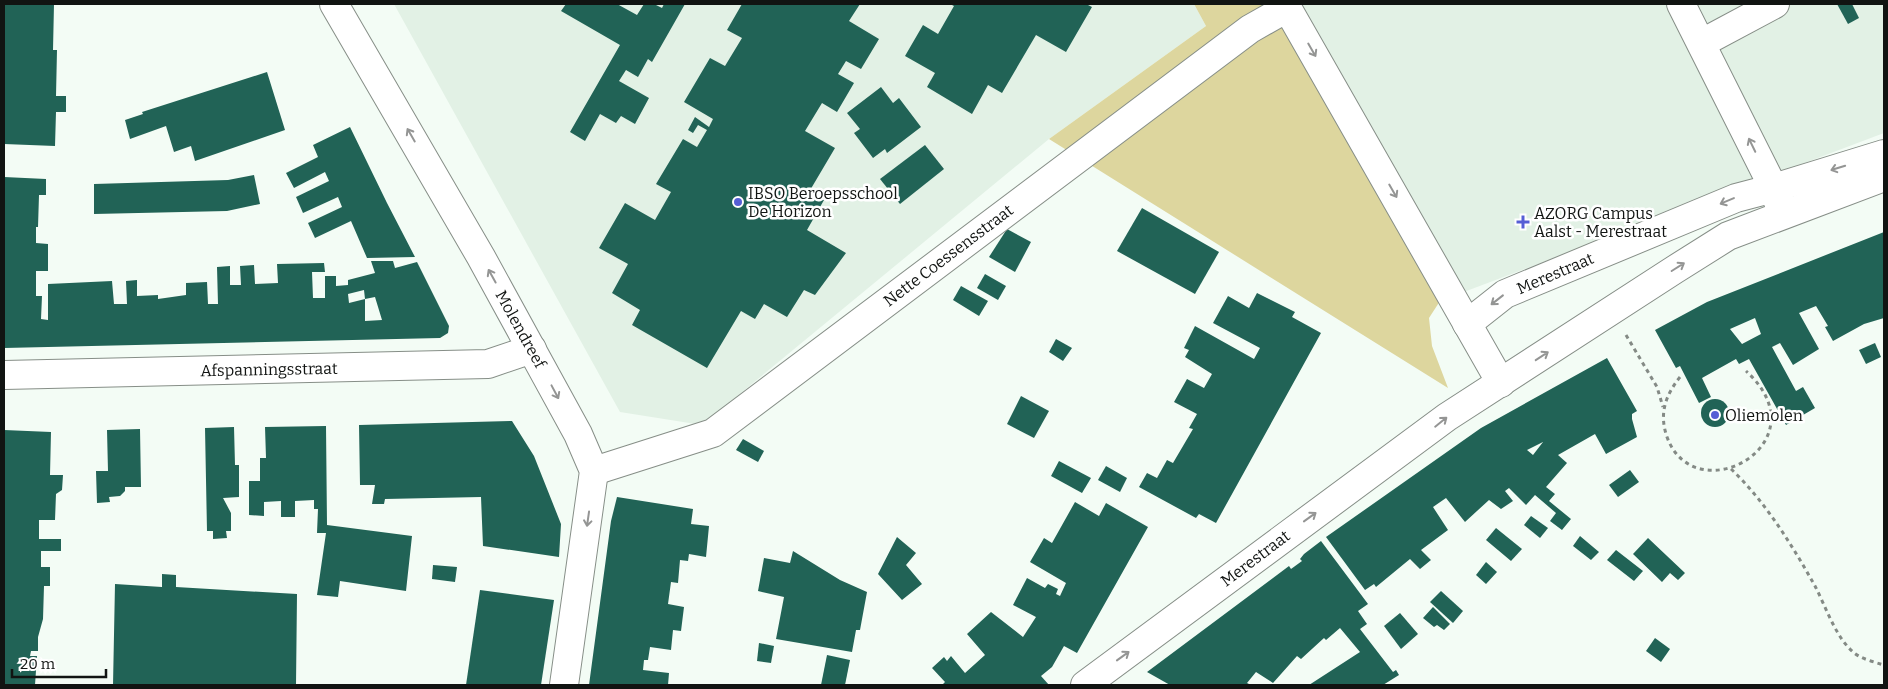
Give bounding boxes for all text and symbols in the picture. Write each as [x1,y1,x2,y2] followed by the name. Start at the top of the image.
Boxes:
[1307,43,1317,57] one-way arrow
[405,129,415,143] one-way arrow
[1747,138,1756,153] one-way arrow
[1830,164,1846,174] one-way arrow
[1389,183,1399,197] one-way arrow
[748,184,898,221] place label: IBSO Beroepsschool De Horizon
[732,196,744,208] marker: IBSO Beroepsschool De Horizon
[1720,197,1735,207] one-way arrow
[880,200,1017,310] street label: Nette Coessensstraat
[1534,204,1667,241] place label: AZORG Campus Aalst - Merestraat
[1516,215,1530,229] marker: AZORG Campus Aalst - Merestraat
[1514,249,1597,298] street label: Merestraat
[1671,262,1685,272] one-way arrow
[487,269,496,284] one-way arrow
[491,287,550,373] street label: Molendreef
[1491,294,1504,305] one-way arrow
[1535,351,1549,361] one-way arrow
[200,359,338,380] street label: Afspanningsstraat
[551,385,561,399] one-way arrow
[1725,406,1803,425] place label: Oliemolen
[1709,409,1721,421] marker: Oliemolen
[1435,416,1448,427] one-way arrow
[583,511,593,527] one-way arrow
[1303,512,1317,522] one-way arrow
[1217,526,1294,591] street label: Merestraat
[12,646,106,678] scale bar
[1116,650,1129,661] one-way arrow
[20,655,56,673] text: 20 m

